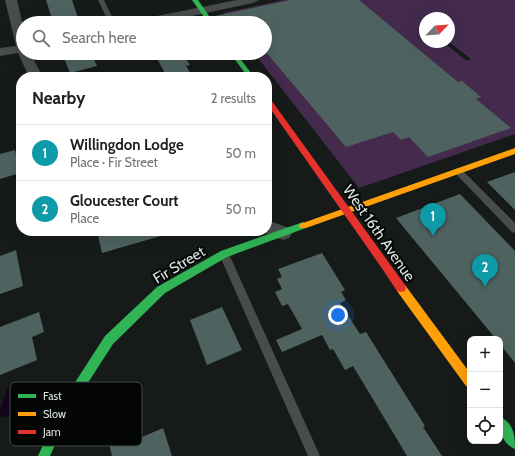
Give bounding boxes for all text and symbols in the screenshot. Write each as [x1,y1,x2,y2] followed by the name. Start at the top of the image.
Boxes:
[419,12,455,48] north arrow
[16,16,272,60] search box
[30,27,52,49] icon: search
[62,29,137,47] text: Search here
[32,88,85,108] text: Nearby
[211,90,256,106] text: 2 results
[70,136,184,154] text: Willingdon Lodge
[43,145,47,161] text: 1
[226,145,256,161] text: 50 m
[70,154,158,170] text: Place · Fir Street
[339,181,419,285] street label: West 16th Avenue
[70,192,179,210] text: Gloucester Court
[42,201,48,217] text: 2
[226,201,256,217] text: 50 m
[420,203,446,236] pin: 1
[70,210,99,226] text: Place
[150,242,208,288] street label: Fir Street
[472,254,498,287] pin: 2
[328,305,348,325] your location
[467,336,503,444] map controls
[467,336,503,372] button: +
[467,372,503,408] button: −
[10,382,142,446] legend
[43,389,62,403] text: Fast
[43,407,66,421] text: Slow
[467,408,503,444] button: locate
[42,425,61,439] text: Jam

